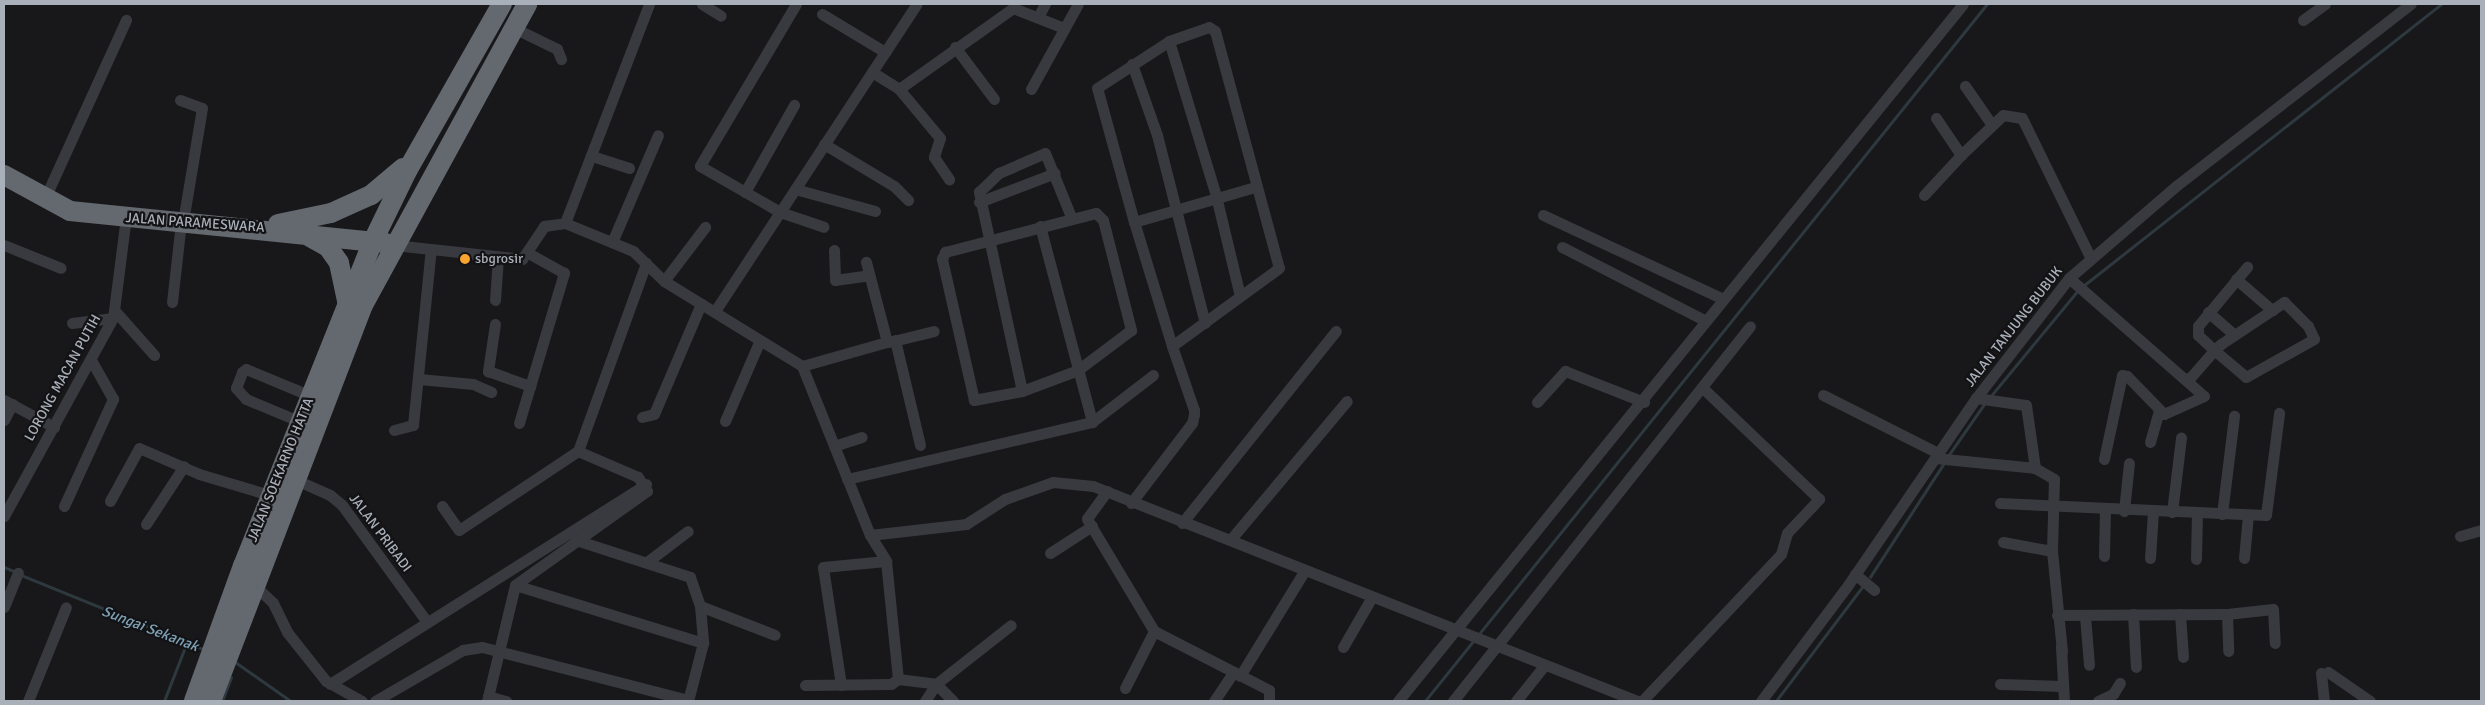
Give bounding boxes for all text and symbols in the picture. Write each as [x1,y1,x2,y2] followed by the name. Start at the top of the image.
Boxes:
[125,210,265,236] street label: JALAN PARAMESWARA
[475,251,523,267] place label: sbgrosir
[459,253,471,265] marker: sbgrosir
[1962,263,2066,391] street label: JALAN TANJUNG BUBUK
[21,312,105,444] street label: LORONG MACAN PUTIH
[244,395,318,545] street label: JALAN SOEKARNO HATTA
[345,491,415,575] street label: JALAN PRIBADI
[99,602,201,656] water label: Sungai Sekanak

